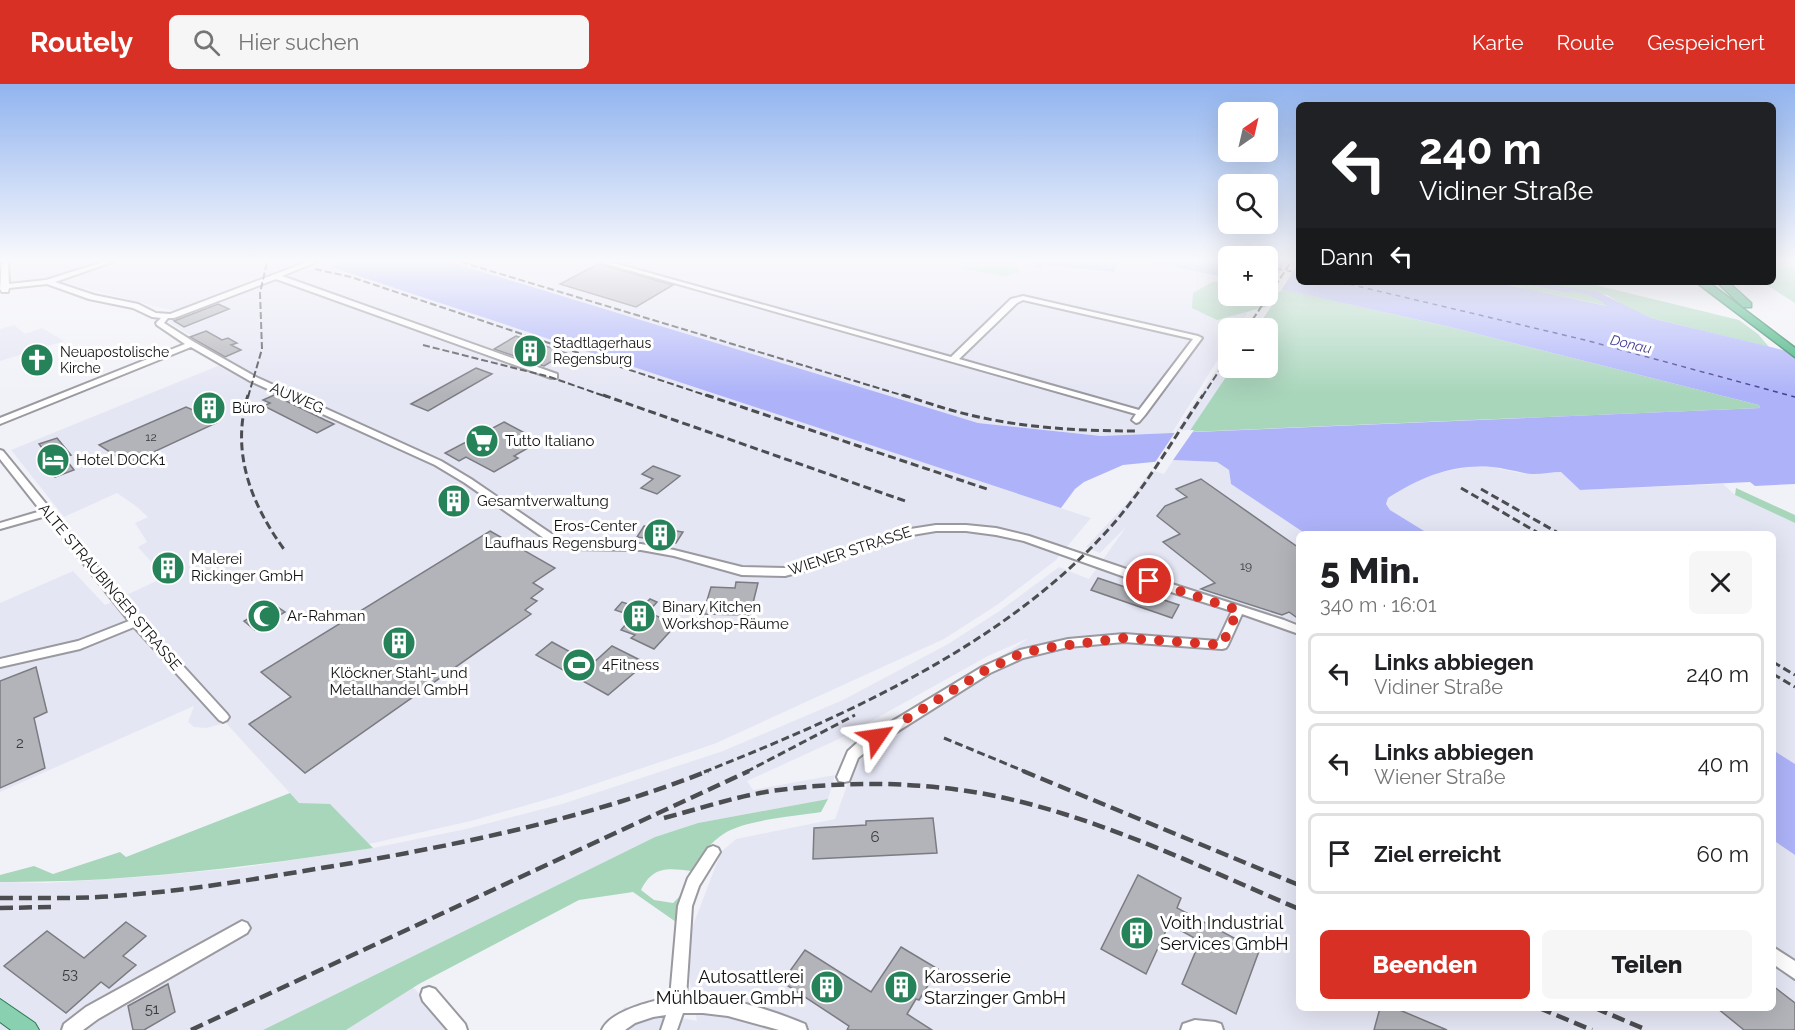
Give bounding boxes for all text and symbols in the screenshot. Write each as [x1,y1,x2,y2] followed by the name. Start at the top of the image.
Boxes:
[169,15,589,69] search box
[30,26,133,59] text: Routely
[190,26,223,59] icon: search
[238,29,359,55] text: Hier suchen
[1472,30,1524,55] text: Karte
[1557,30,1614,55] text: Route
[1647,30,1765,55] text: Gespeichert
[1218,102,1278,162] north arrow
[1218,102,1278,378] map controls
[1419,125,1542,174] text: 240 m
[1320,126,1398,204] icon: left
[1218,174,1278,234] button: search
[1419,175,1593,206] text: Vidiner Straße
[1385,240,1418,273] icon: left
[1320,244,1373,270] text: Dann
[1218,246,1278,306] button: +
[1218,318,1278,378] button: −
[1609,331,1653,357] water label: Donau
[512,333,548,369] building icon: Stadtlagerhaus Regensburg
[553,335,651,367] place label: Stadtlagerhaus Regensburg
[19,342,55,378] church icon: Neuapostolische Kirche
[60,344,169,376] place label: Neuapostolische Kirche
[268,379,326,417] street label: AUWEG
[191,390,227,426] building icon: Büro
[232,399,265,417] place label: Büro
[464,423,500,459] supermarket icon: Tutto Italiano
[145,430,157,444] house number: 12
[505,432,595,450] place label: Tutto Italiano
[35,442,71,478] hotel icon: Hotel DOCK1
[76,451,166,469] place label: Hotel DOCK1
[436,483,472,519] building icon: Gesamtverwaltung
[477,492,609,510] place label: Gesamtverwaltung
[35,500,185,674] street label: ALTE STRAUBINGER STRASSE
[484,517,638,552] place label: Eros-Center Laufhaus Regensburg
[642,517,678,553] building icon: Eros-Center Laufhaus Regensburg
[786,523,914,579] street label: WIENER STRASSE
[1320,549,1420,591] text: 5 Min.
[150,550,186,586] building icon: Malerei Rickinger GmbH
[191,550,304,585] place label: Malerei Rickinger GmbH
[1689,551,1752,614] button: close
[1123,555,1174,606] pin
[1240,559,1252,573] house number: 19
[1132,564,1165,597] icon: arrive
[1320,593,1436,617] text: 340 m · 16:01
[246,598,282,634] mosque icon: Ar-Rahman
[621,598,657,634] building icon: Binary Kitchen Workshop-Räume
[662,598,789,633] place label: Binary Kitchen Workshop-Räume
[287,607,366,625] place label: Ar-Rahman
[381,625,417,661] building icon: Klöckner Stahl- und Metallhandel GmbH
[561,647,597,683] sports icon: 4Fitness
[1374,649,1534,675] text: Links abbiegen
[602,656,659,674] place label: 4Fitness
[1323,657,1356,690] icon: left
[1686,661,1749,687] text: 240 m
[329,664,469,699] place label: Klöckner Stahl- und Metallhandel GmbH
[1374,675,1503,699] text: Vidiner Straße
[845,705,909,769] position arrow
[16,734,24,752] house number: 2
[1374,739,1534,765] text: Links abbiegen
[1323,747,1356,780] icon: left
[1698,751,1749,777] text: 40 m
[1374,765,1505,789] text: Wiener Straße
[870,828,880,846] house number: 6
[1323,837,1356,870] icon: arrive
[1374,841,1501,867] text: Ziel erreicht
[1696,841,1749,867] text: 60 m
[1160,912,1289,954] place label: Voith Industrial Services GmbH
[1119,915,1155,951] building icon: Voith Industrial Services GmbH
[1320,930,1530,999] button: Beenden
[1542,930,1752,999] button: Teilen
[62,965,78,983] house number: 53
[656,966,804,1008] place label: Autosattlerei Mühlbauer GmbH
[924,966,1066,1008] place label: Karosserie Starzinger GmbH
[809,969,845,1005] building icon: Autosattlerei Mühlbauer GmbH
[883,969,919,1005] building icon: Karosserie Starzinger GmbH
[145,1000,160,1018] house number: 51

